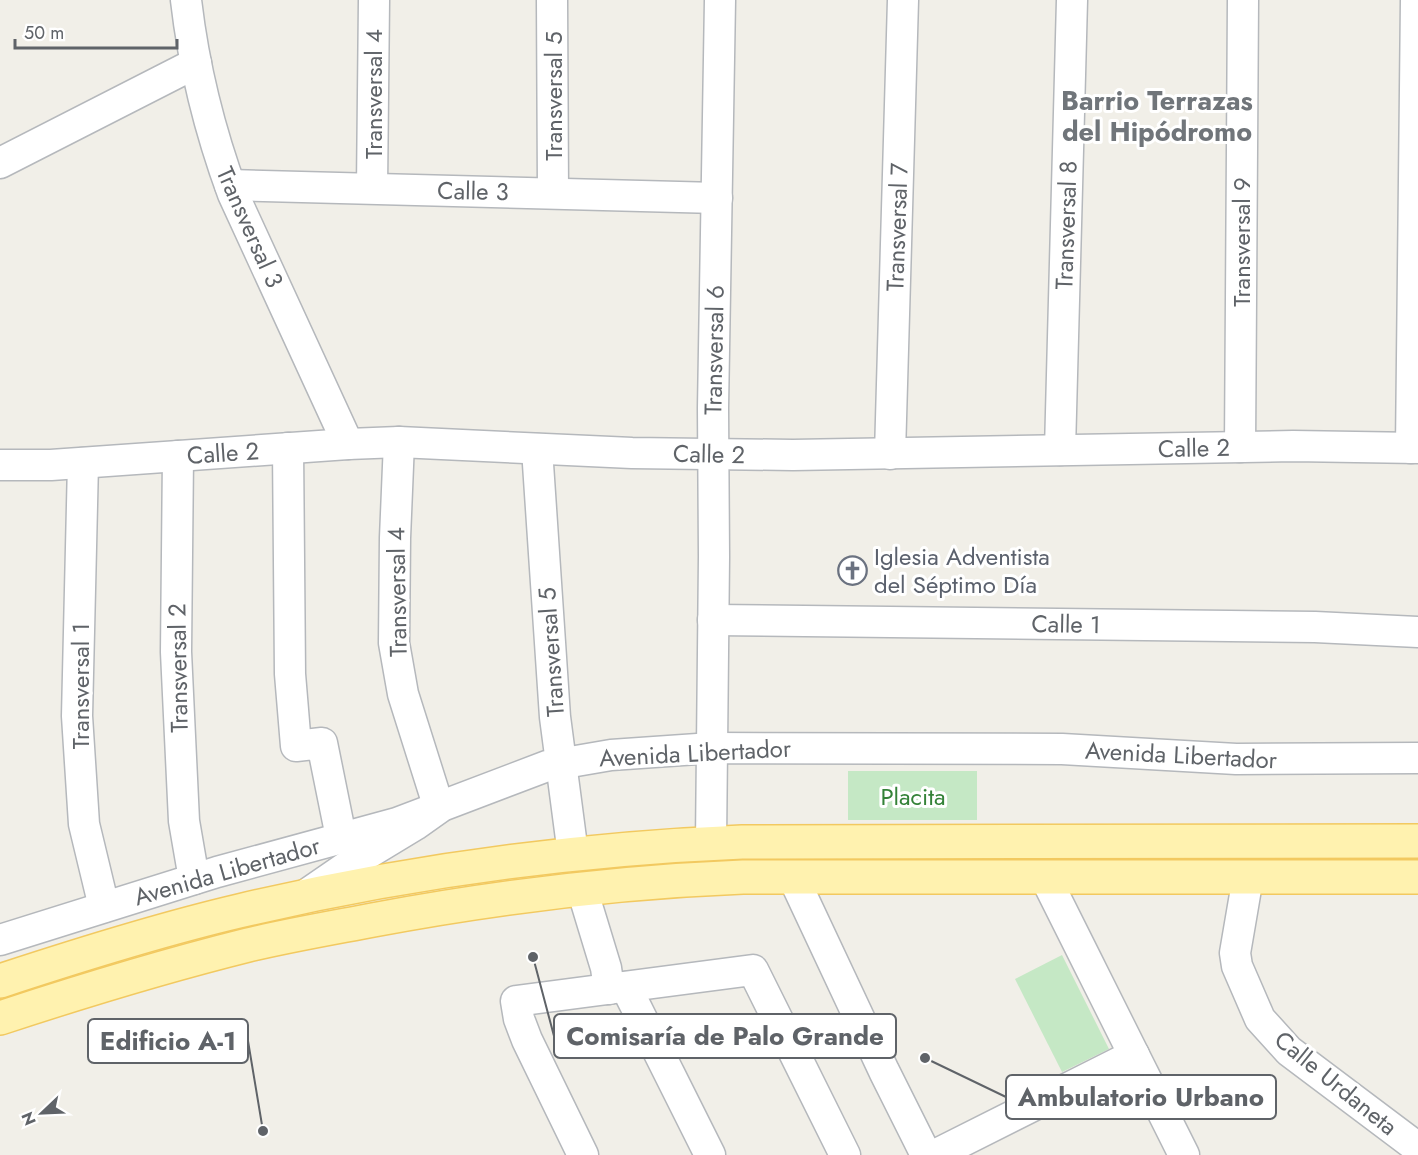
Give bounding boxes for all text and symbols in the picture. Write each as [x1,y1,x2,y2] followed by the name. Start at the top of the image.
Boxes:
[15,12,177,50] scale bar
[24,20,64,46] text: 50 m
[356,29,391,159] street label: Transversal 4
[536,31,571,161] street label: Transversal 5
[1061,81,1253,151] district label: Barrio Terrazas del Hipódromo
[1046,160,1086,290] street label: Transversal 8
[208,161,292,293] street label: Transversal 3
[877,162,917,292] street label: Transversal 7
[437,173,509,209] street label: Calle 3
[1224,177,1259,307] street label: Transversal 9
[695,285,733,415] street label: Transversal 6
[1158,430,1230,466] street label: Calle 2
[186,433,260,473] street label: Calle 2
[673,436,745,472] street label: Calle 2
[378,527,416,657] street label: Transversal 4
[874,539,1050,602] place label: Iglesia Adventista del Séptimo Día
[837,554,869,586] church icon: Iglesia Adventista del Séptimo Día
[529,586,573,718] street label: Transversal 5
[159,603,197,733] street label: Transversal 2
[1031,606,1101,642] street label: Calle 1
[63,623,98,749] street label: Transversal 1
[598,730,793,776] street label: Avenida Libertador
[1084,732,1279,778] street label: Avenida Libertador
[880,779,946,814] park label: Placita
[130,827,325,914] street label: Avenida Libertador
[554,1014,896,1058] callout: Comisaría de Palo Grande
[566,1017,884,1055] text: Comisaría de Palo Grande
[88,1019,248,1063] callout: Edificio A-1
[100,1022,236,1060] text: Edificio A-1
[1267,1022,1405,1144] street label: Calle Urdaneta
[1006,1075,1276,1119] callout: Ambulatorio Urbano
[1017,1078,1264,1116] text: Ambulatorio Urbano
[12,1083,72,1143] north arrow
[16,1108,42,1129] text: N

